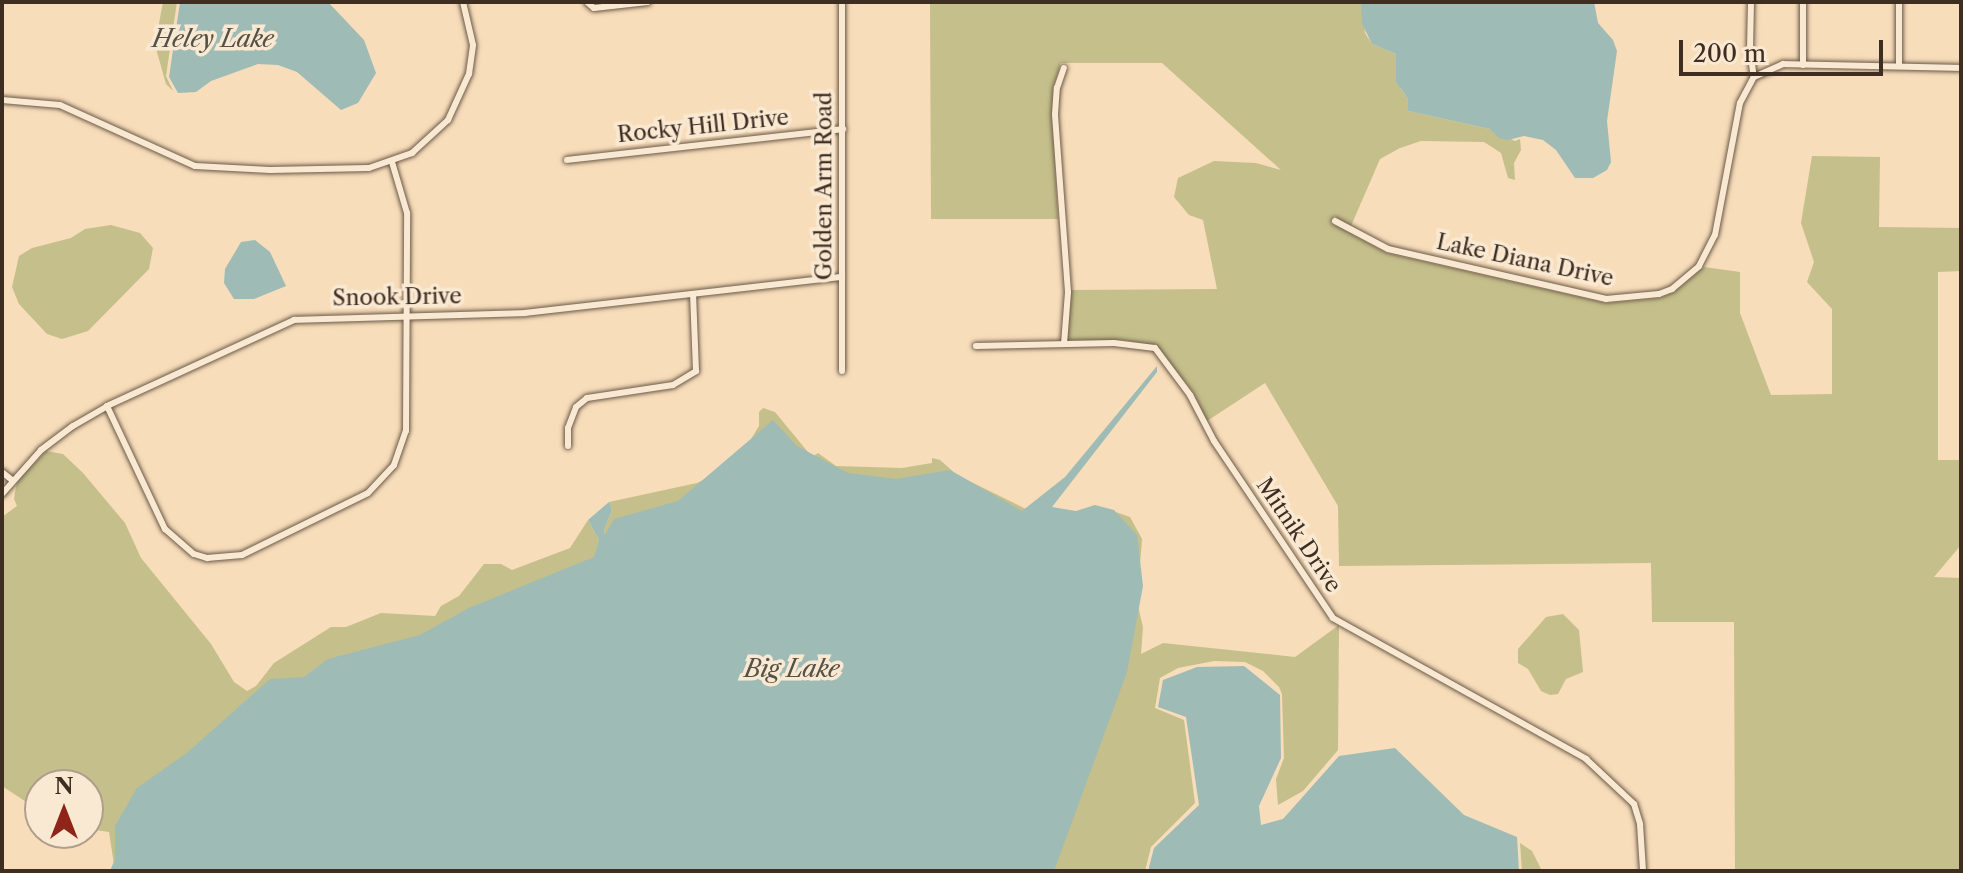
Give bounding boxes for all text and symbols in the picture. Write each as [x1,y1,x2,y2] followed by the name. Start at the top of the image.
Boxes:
[1683,24,1887,74] scale bar
[152,25,274,53] water label: Heley Lake
[1693,39,1766,68] text: 200 m
[811,91,837,281] street label: Golden Arm Road
[616,104,790,148] street label: Rocky Hill Drive
[1434,228,1616,292] street label: Lake Diana Drive
[332,283,462,311] street label: Snook Drive
[1251,473,1347,597] street label: Mitnik Drive
[744,655,840,683] water label: Big Lake
[24,769,104,849] north arrow
[54,773,74,800] text: N

